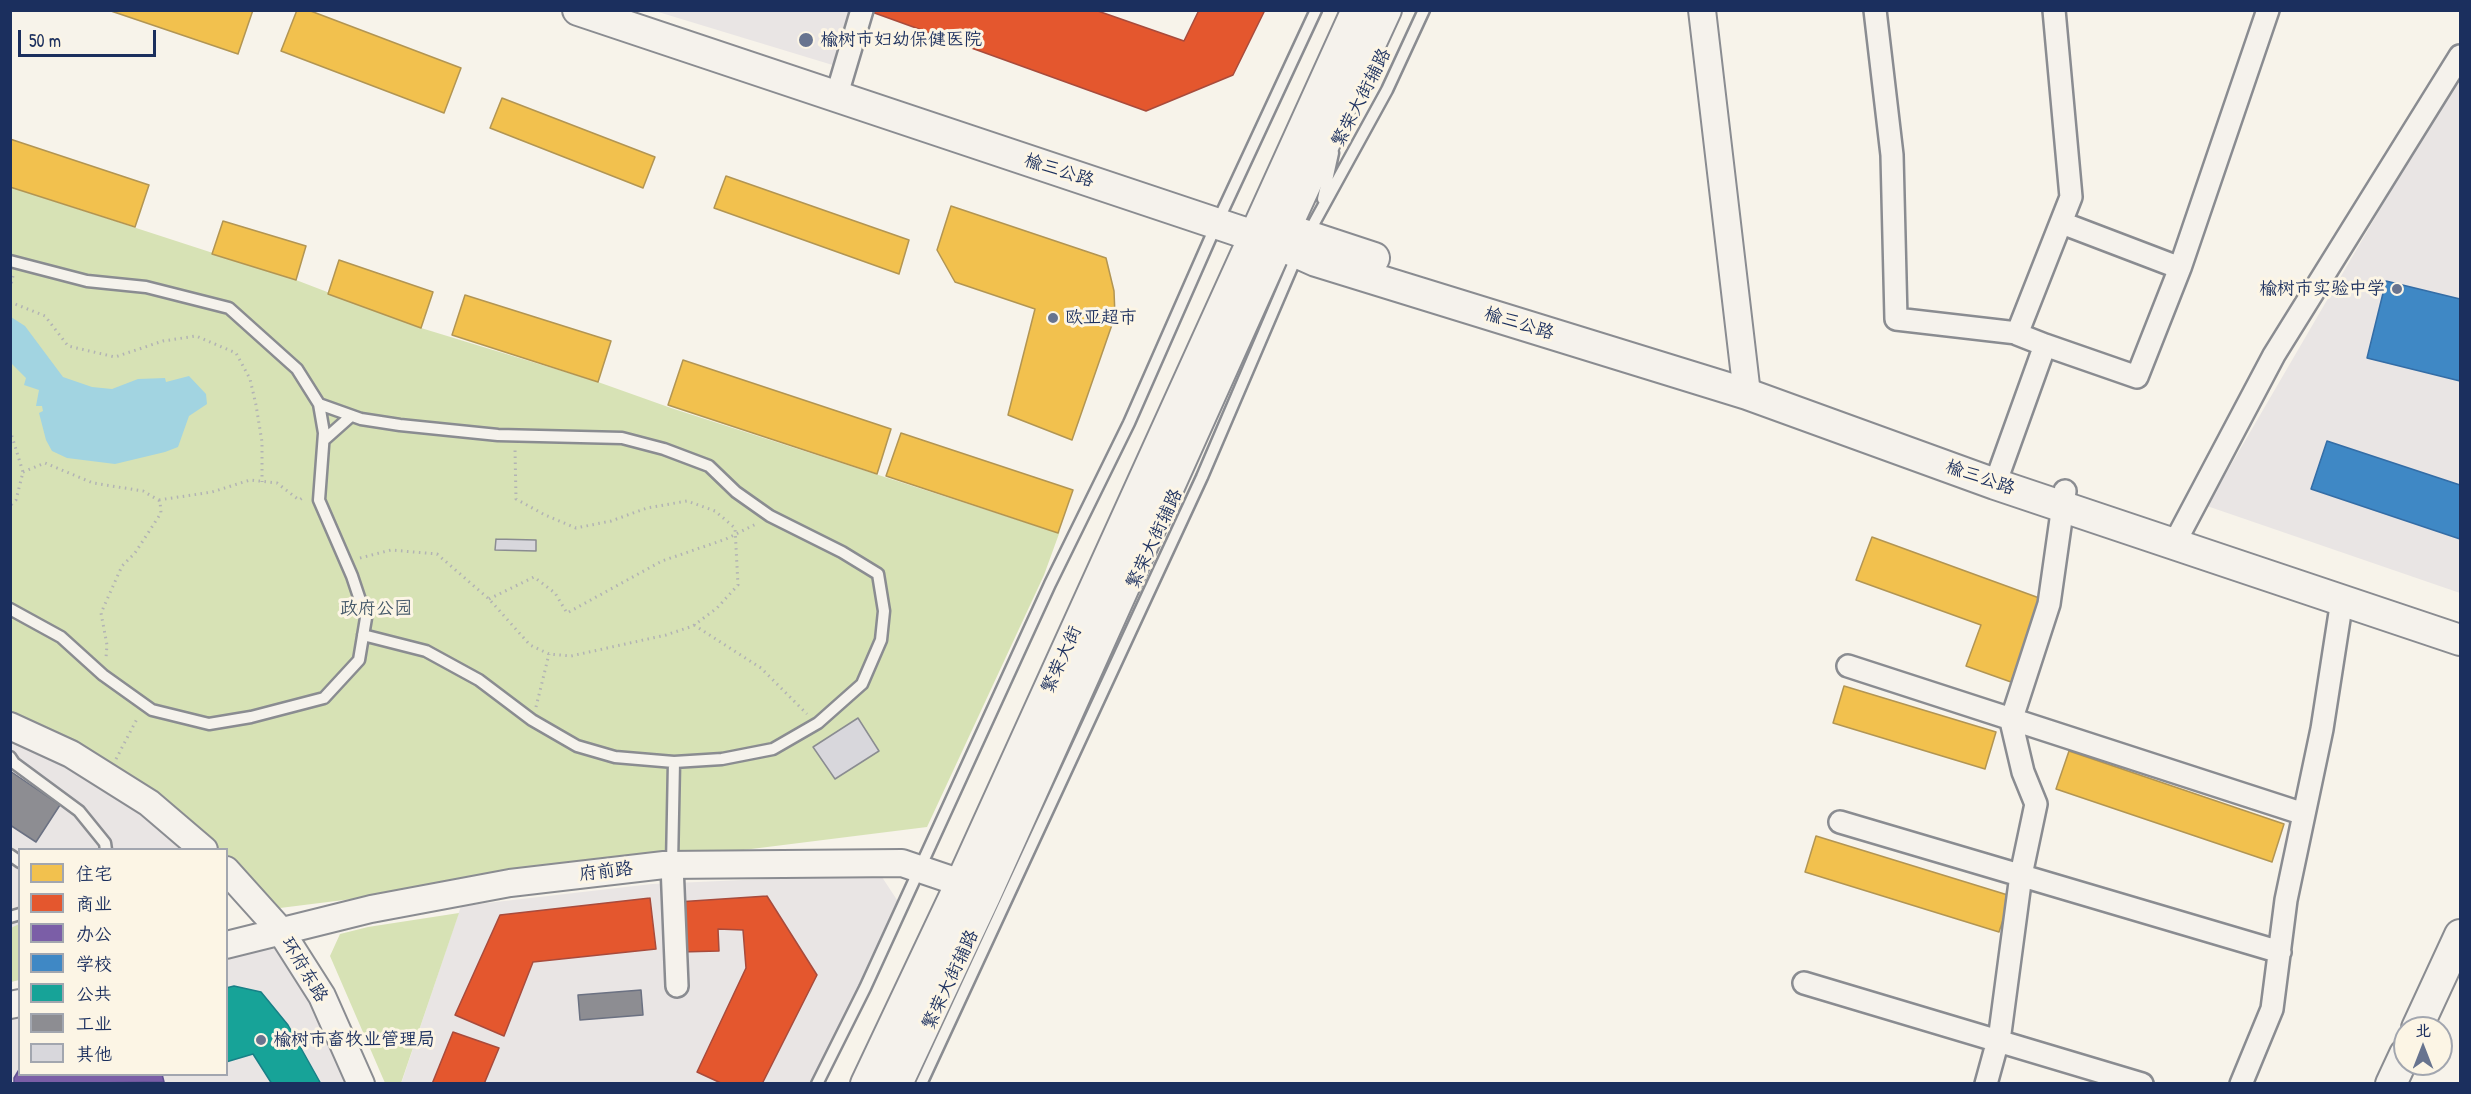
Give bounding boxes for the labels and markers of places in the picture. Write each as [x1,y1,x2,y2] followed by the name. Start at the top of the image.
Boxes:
[820,29,982,51] place label: 榆树市妇幼保健医院
[797,31,815,49] marker: 榆树市妇幼保健医院
[2259,278,2385,300] place label: 榆树市实验中学
[2390,282,2404,296] marker: 榆树市实验中学
[1065,307,1137,329] place label: 欧亚超市
[1046,311,1060,325] marker: 欧亚超市
[273,1029,435,1051] place label: 榆树市畜牧业管理局
[254,1033,268,1047] marker: 榆树市畜牧业管理局

